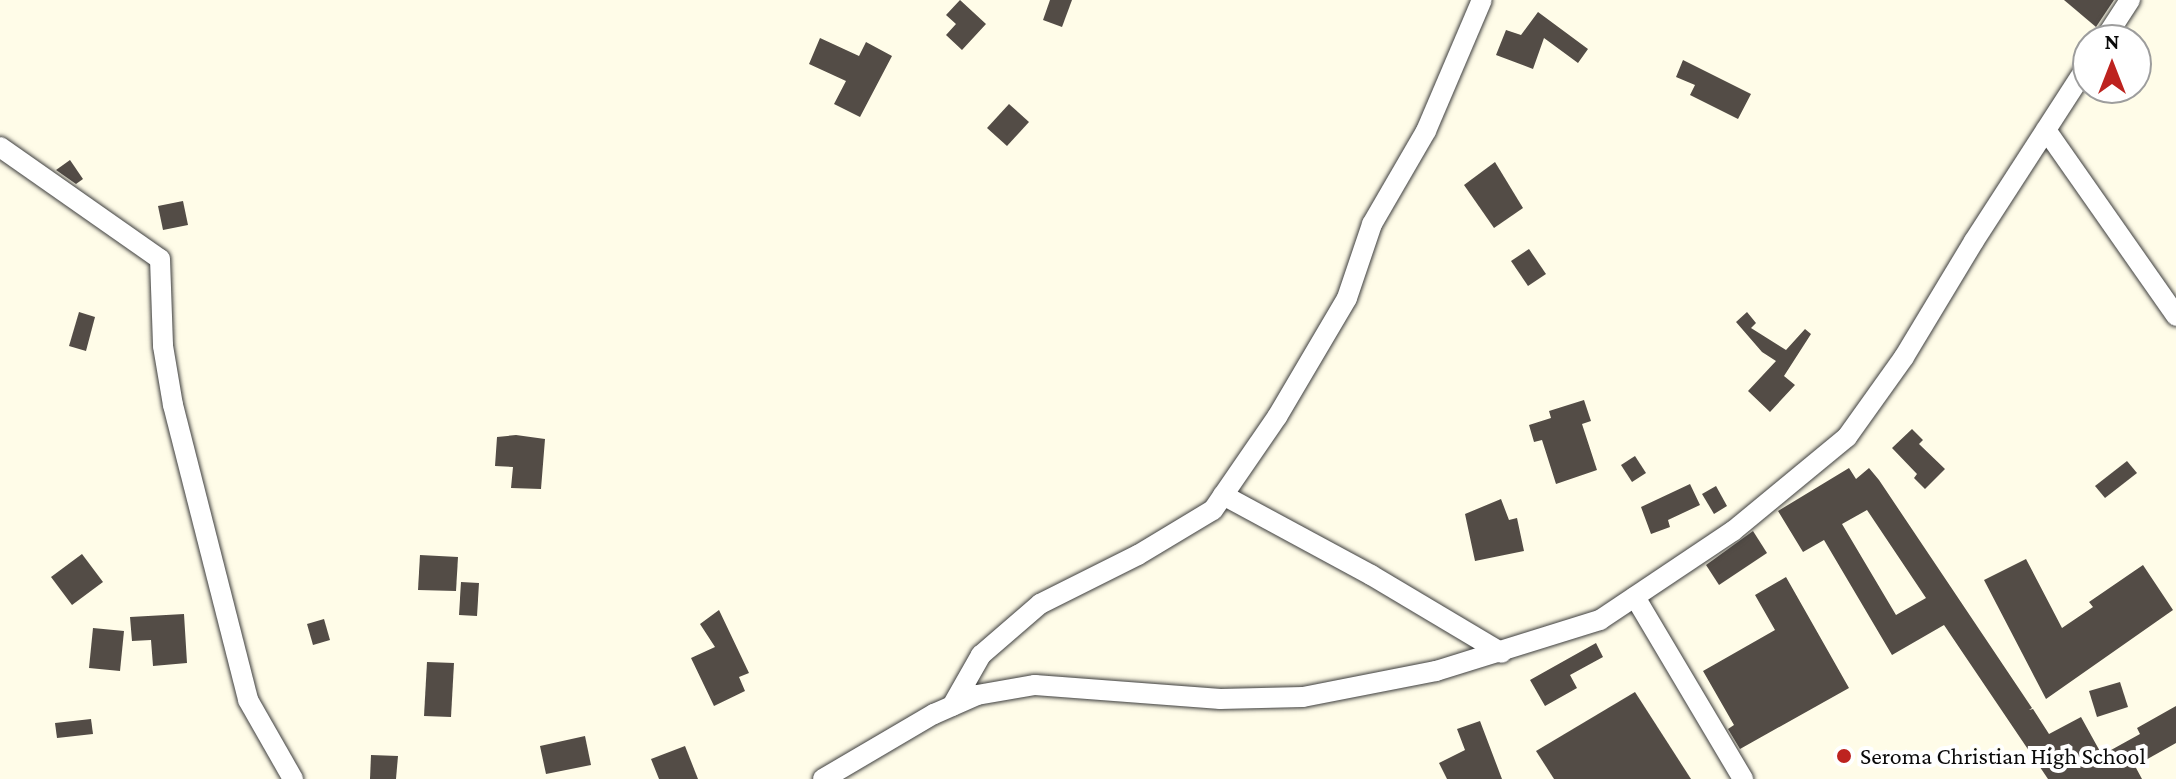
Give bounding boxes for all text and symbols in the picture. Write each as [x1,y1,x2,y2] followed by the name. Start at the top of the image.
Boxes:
[2072,24,2152,104] north arrow
[2105,29,2120,54] text: N
[1860,742,2146,770] place label: Seroma Christian High School
[1835,747,1853,765] marker: Seroma Christian High School

